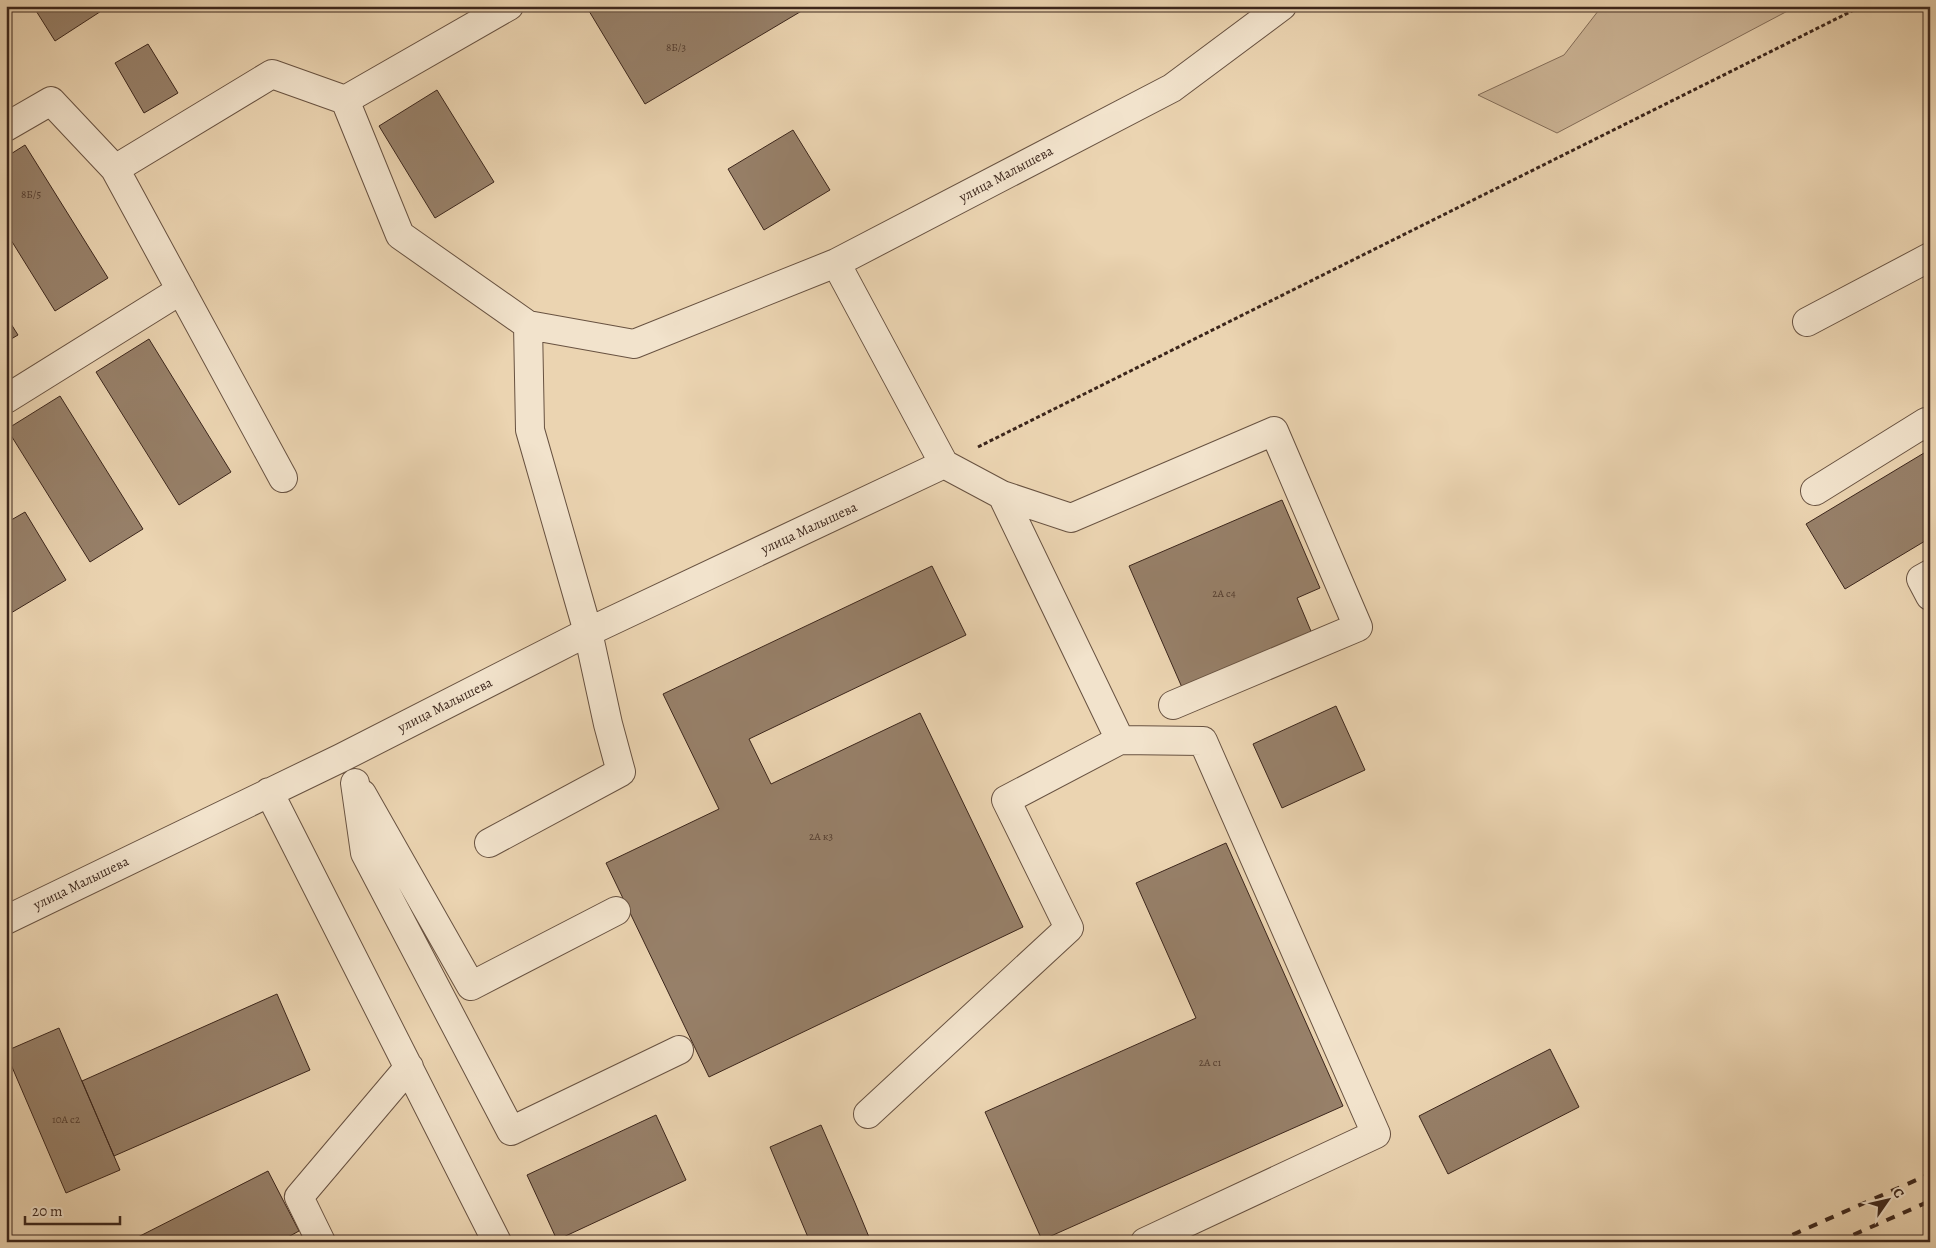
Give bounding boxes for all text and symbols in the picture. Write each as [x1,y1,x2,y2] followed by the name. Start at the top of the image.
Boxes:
[666,40,686,55] house number: 8Б/3
[955,141,1057,207] street label: улица Малышева
[21,187,41,202] house number: 8Б/5
[757,497,861,559] street label: улица Малышева
[1212,586,1236,601] house number: 2А с4
[393,673,496,738] street label: улица Малышева
[809,829,833,844] house number: 2А к3
[29,851,132,915] street label: улица Малышева
[1199,1055,1221,1070] house number: 2А с1
[52,1112,80,1127] house number: 10А с2
[1864,1176,1914,1226] north arrow
[1888,1184,1909,1202] text: С
[25,1193,120,1225] scale bar
[32,1201,63,1221] text: 20 m

